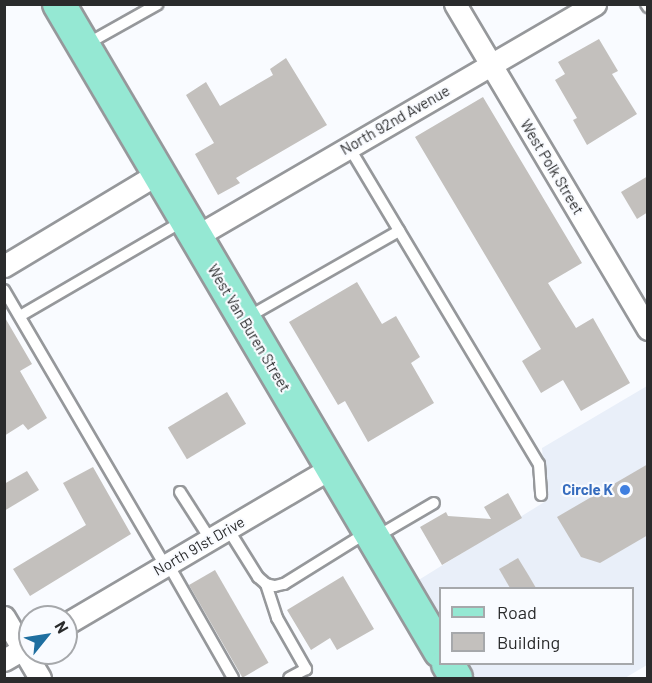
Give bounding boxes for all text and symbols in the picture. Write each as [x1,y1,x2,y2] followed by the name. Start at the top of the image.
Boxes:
[337,81,453,159] street label: North 92nd Avenue
[517,116,587,218] street label: West Polk Street
[204,261,294,395] street label: West Van Buren Street
[562,481,613,499] place label: Circle K
[618,483,632,497] marker: Circle K
[150,513,248,579] street label: North 91st Drive
[439,587,634,665] legend
[497,601,537,623] text: Road
[18,605,78,665] north arrow
[51,617,73,636] text: N
[497,631,560,653] text: Building

